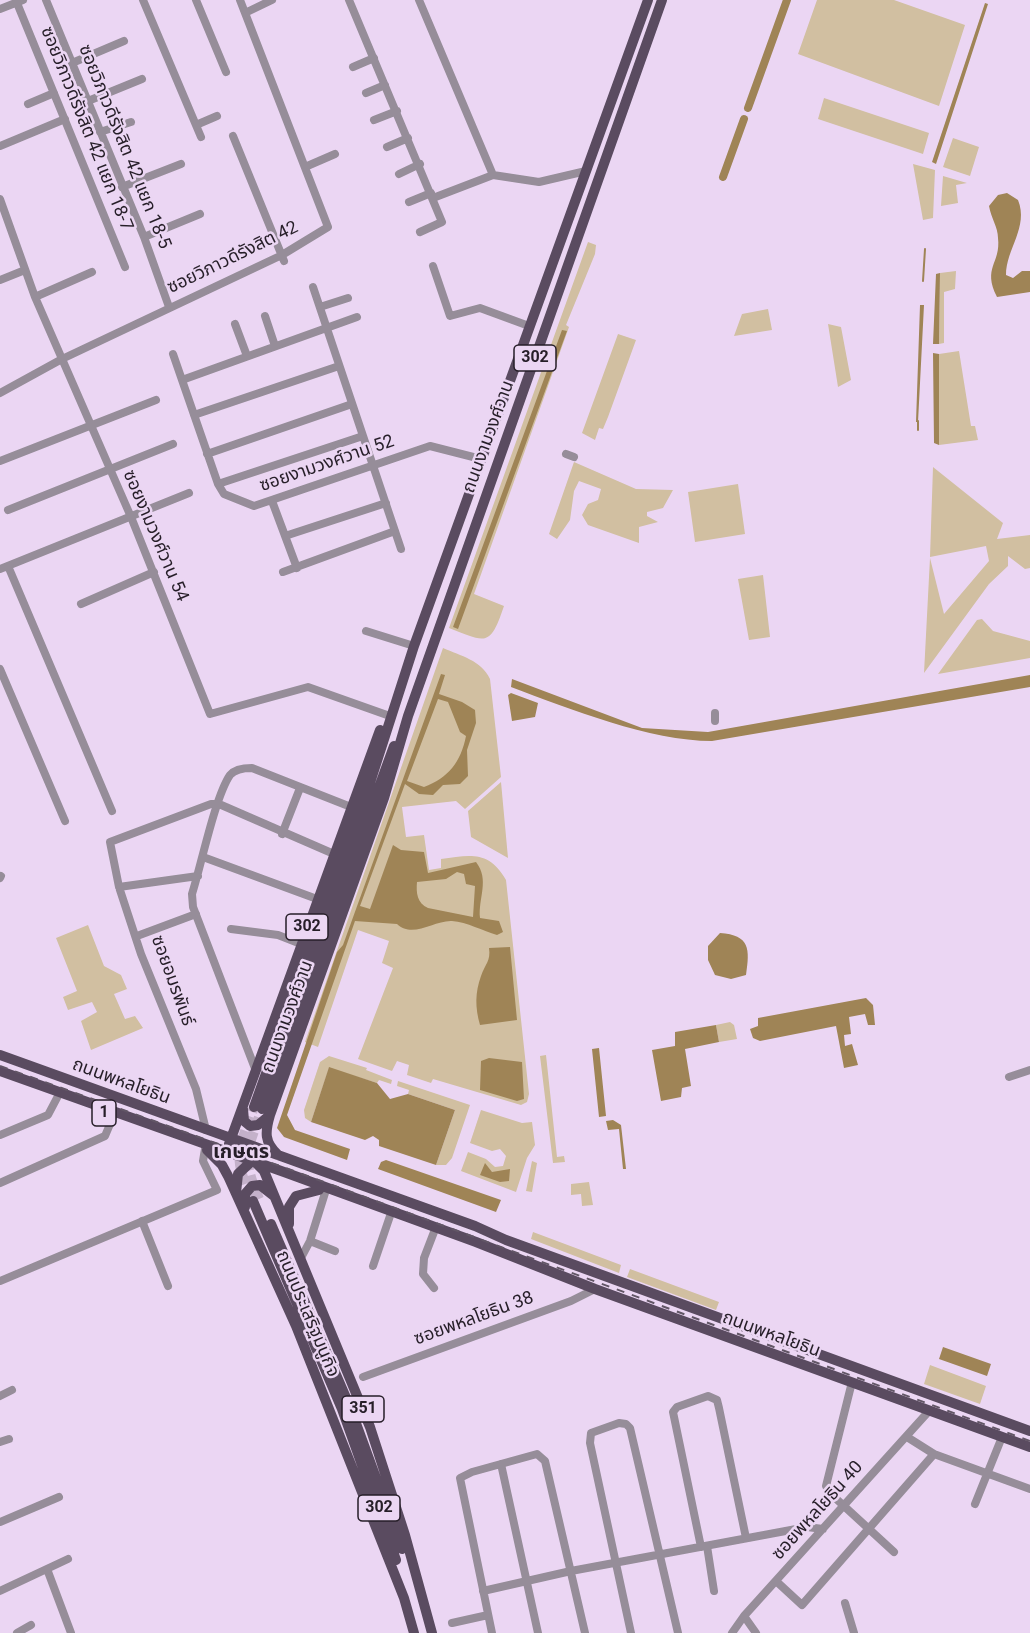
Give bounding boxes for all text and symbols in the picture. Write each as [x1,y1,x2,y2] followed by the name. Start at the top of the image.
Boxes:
[35,24,137,234] street label: ซอยวิภาวดีรังสิต 42 แยก 18-7
[73,42,175,252] street label: ซอยวิภาวดีรังสิต 42 แยก 18-5
[164,217,302,299] street label: ซอยวิภาวดีรังสิต 42
[514,345,556,371] road number: 302
[459,378,519,496] street label: ถนนงามวงศ์วาน
[257,431,397,497] street label: ซอยงามวงศ์วาน 52
[118,467,192,605] street label: ซอยงามวงศ์วาน 54
[286,914,328,940] road number: 302
[146,933,198,1029] street label: ซอยอมรพันธ์
[258,958,318,1076] street label: ถนนงามวงศ์วาน
[69,1054,173,1110] street label: ถนนพหลโยธิน
[92,1100,116,1126] road number: 1
[213,1141,269,1165] district label: เกษตร
[271,1248,343,1380] street label: ถนนประเสริฐมนูกิจ
[411,1287,537,1351] street label: ซอยพหลโยธิน 38
[719,1307,823,1363] street label: ถนนพหลโยธิน
[342,1396,384,1422] road number: 351
[768,1457,868,1565] street label: ซอยพหลโยธิน 40
[358,1495,400,1521] road number: 302

